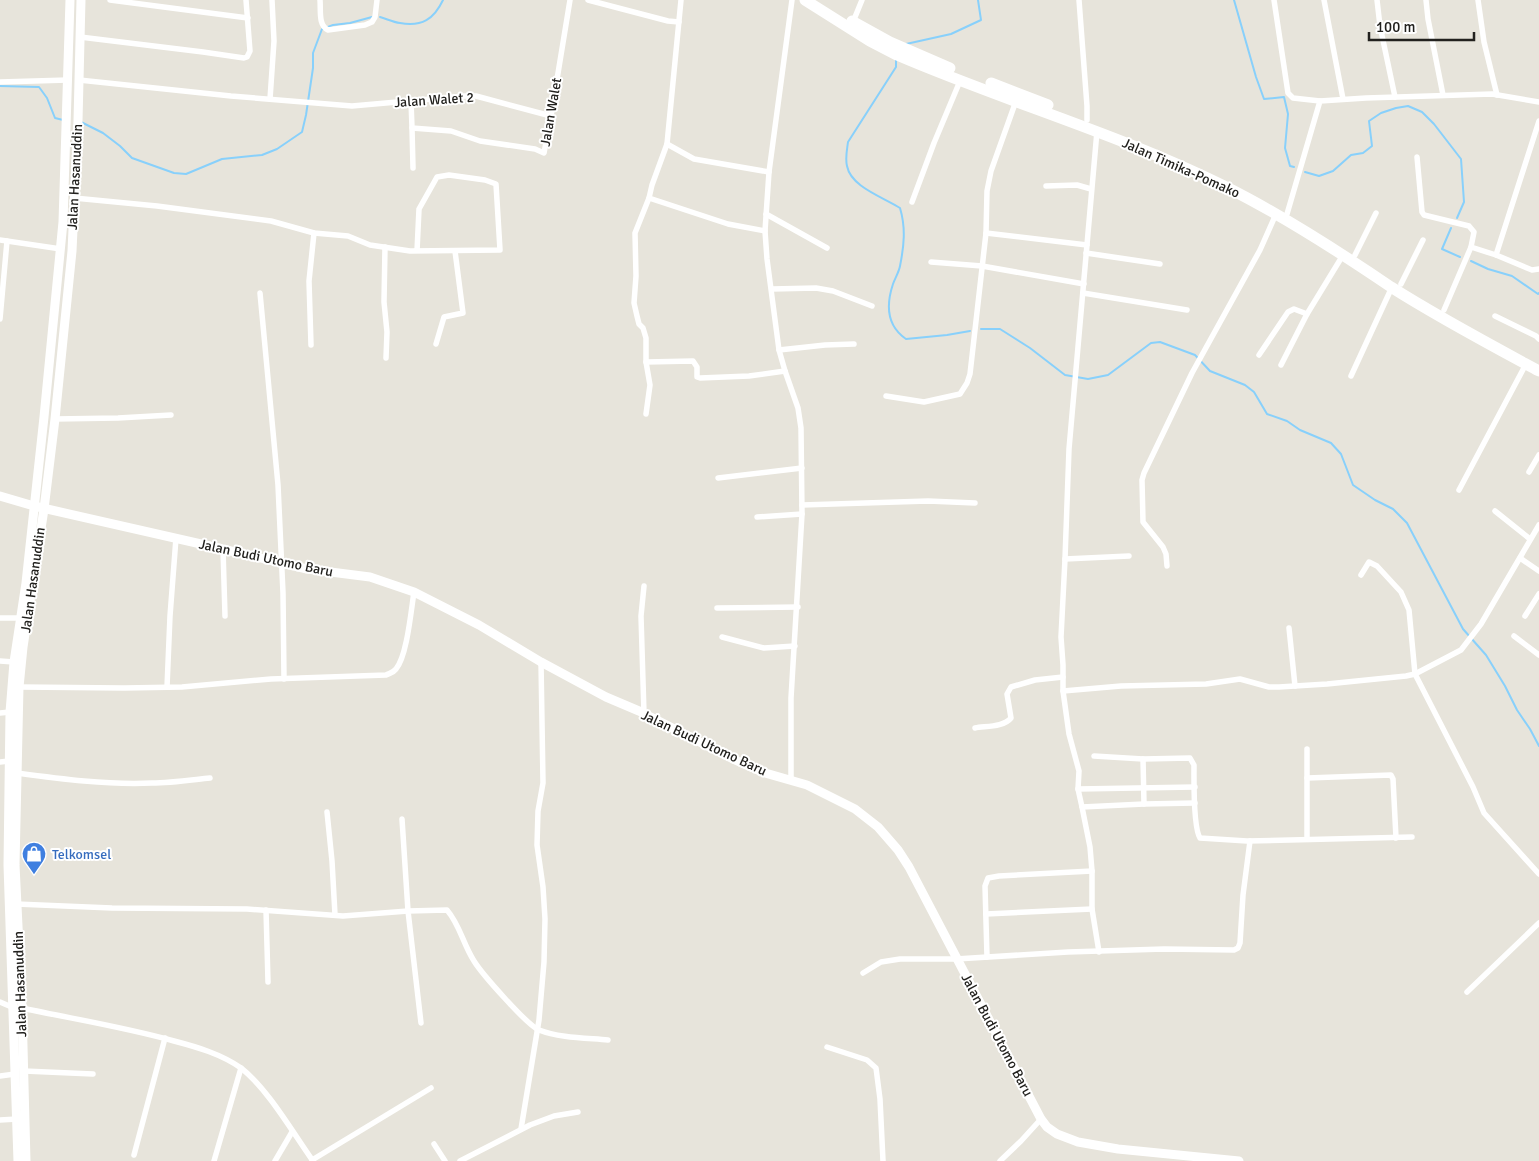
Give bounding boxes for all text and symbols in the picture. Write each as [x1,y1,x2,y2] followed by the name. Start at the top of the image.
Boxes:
[1369,10,1474,42] scale bar
[1376,18,1416,36] text: 100 m
[537,76,565,148] street label: Jalan Walet
[394,89,474,111] street label: Jalan Walet 2
[64,124,86,230] street label: Jalan Hasanuddin
[1120,134,1242,202] street label: Jalan Timika-Pomako
[17,526,49,634] street label: Jalan Hasanuddin
[197,535,335,581] street label: Jalan Budi Utomo Baru
[638,706,770,780] street label: Jalan Budi Utomo Baru
[21,841,47,875] shop icon: Telkomsel
[52,846,111,863] place label: Telkomsel
[10,931,30,1037] street label: Jalan Hasanuddin
[957,971,1037,1099] street label: Jalan Budi Utomo Baru

